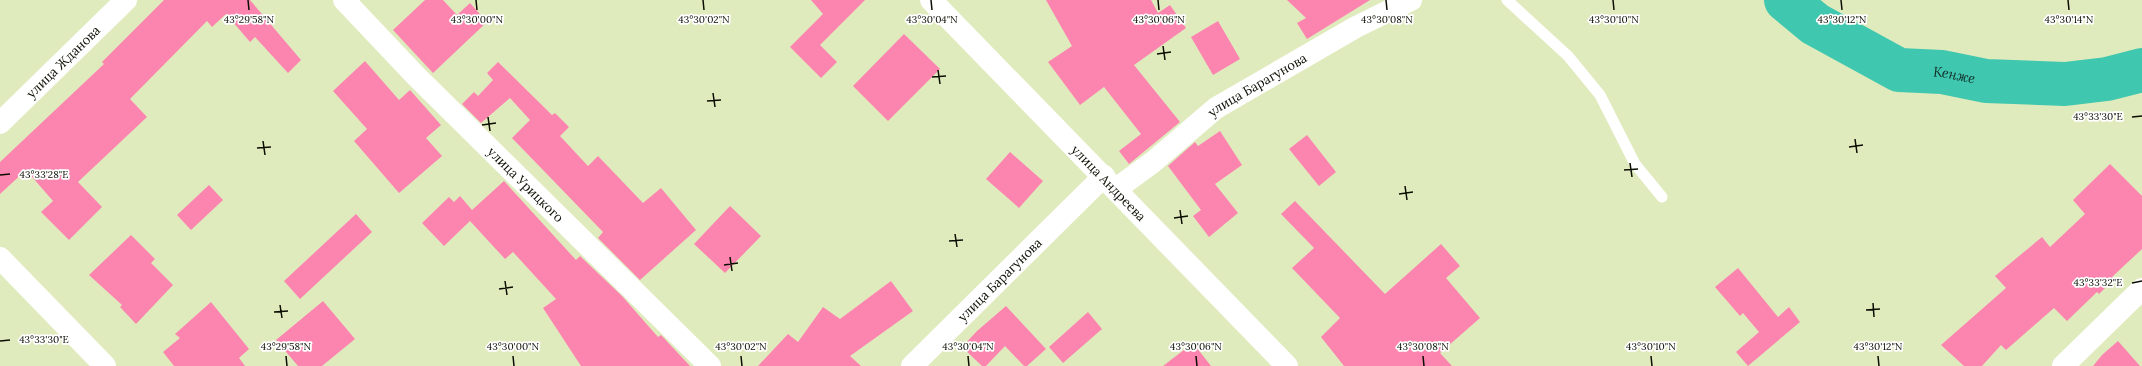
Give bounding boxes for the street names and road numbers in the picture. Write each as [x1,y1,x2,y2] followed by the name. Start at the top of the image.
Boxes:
[23,22,104,102] street label: улица Жданова
[1204,49,1310,121] street label: улица Барагунова
[1067,141,1150,225] street label: улица Андреева
[484,143,568,226] street label: улица Урицкого
[954,234,1046,325] street label: улица Барагунова

